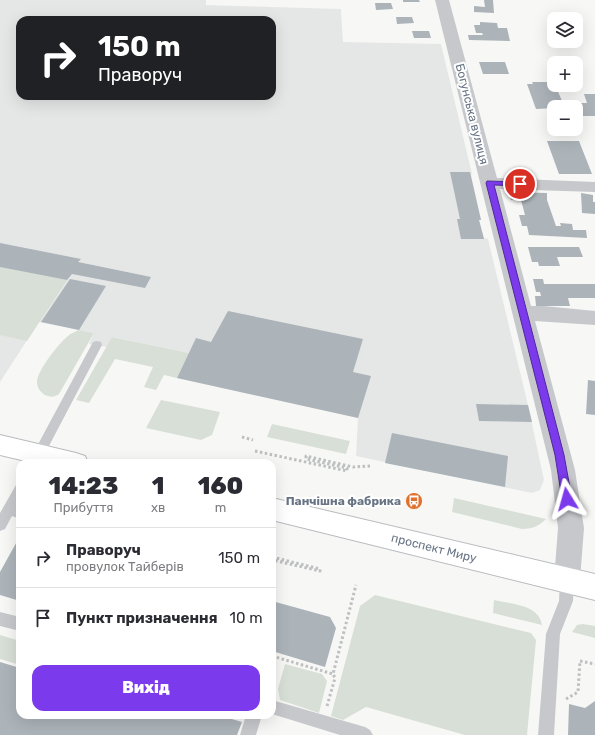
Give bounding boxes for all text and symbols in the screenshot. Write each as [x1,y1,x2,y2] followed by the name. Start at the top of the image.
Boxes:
[547,12,583,136] map controls
[547,12,583,48] button: layers
[98,30,181,63] text: 150 m
[32,32,84,84] icon: right
[547,56,583,92] button: +
[453,62,491,166] street label: Богунська вулиця
[98,64,182,86] text: Праворуч
[547,100,583,136] button: −
[503,167,537,201] pin
[509,173,531,195] icon: arrive
[49,472,118,500] text: 14:23
[152,472,164,500] text: 1
[198,472,243,500] text: 160
[546,478,588,520] position arrow
[404,491,424,511] bus stop icon: Панчішна фабрика
[286,494,401,508] place label: Панчішна фабрика
[53,500,113,515] text: Прибуття
[151,500,165,515] text: хв
[215,500,226,515] text: m
[390,531,479,565] street label: проспект Миру
[66,541,141,559] text: Праворуч
[32,547,54,569] icon: right
[218,549,260,567] text: 150 m
[66,559,184,574] text: провулок Тайберів
[32,607,54,629] icon: arrive
[66,609,218,627] text: Пункт призначення
[230,609,263,627] text: 10 m
[32,665,260,711] button: Вихід

